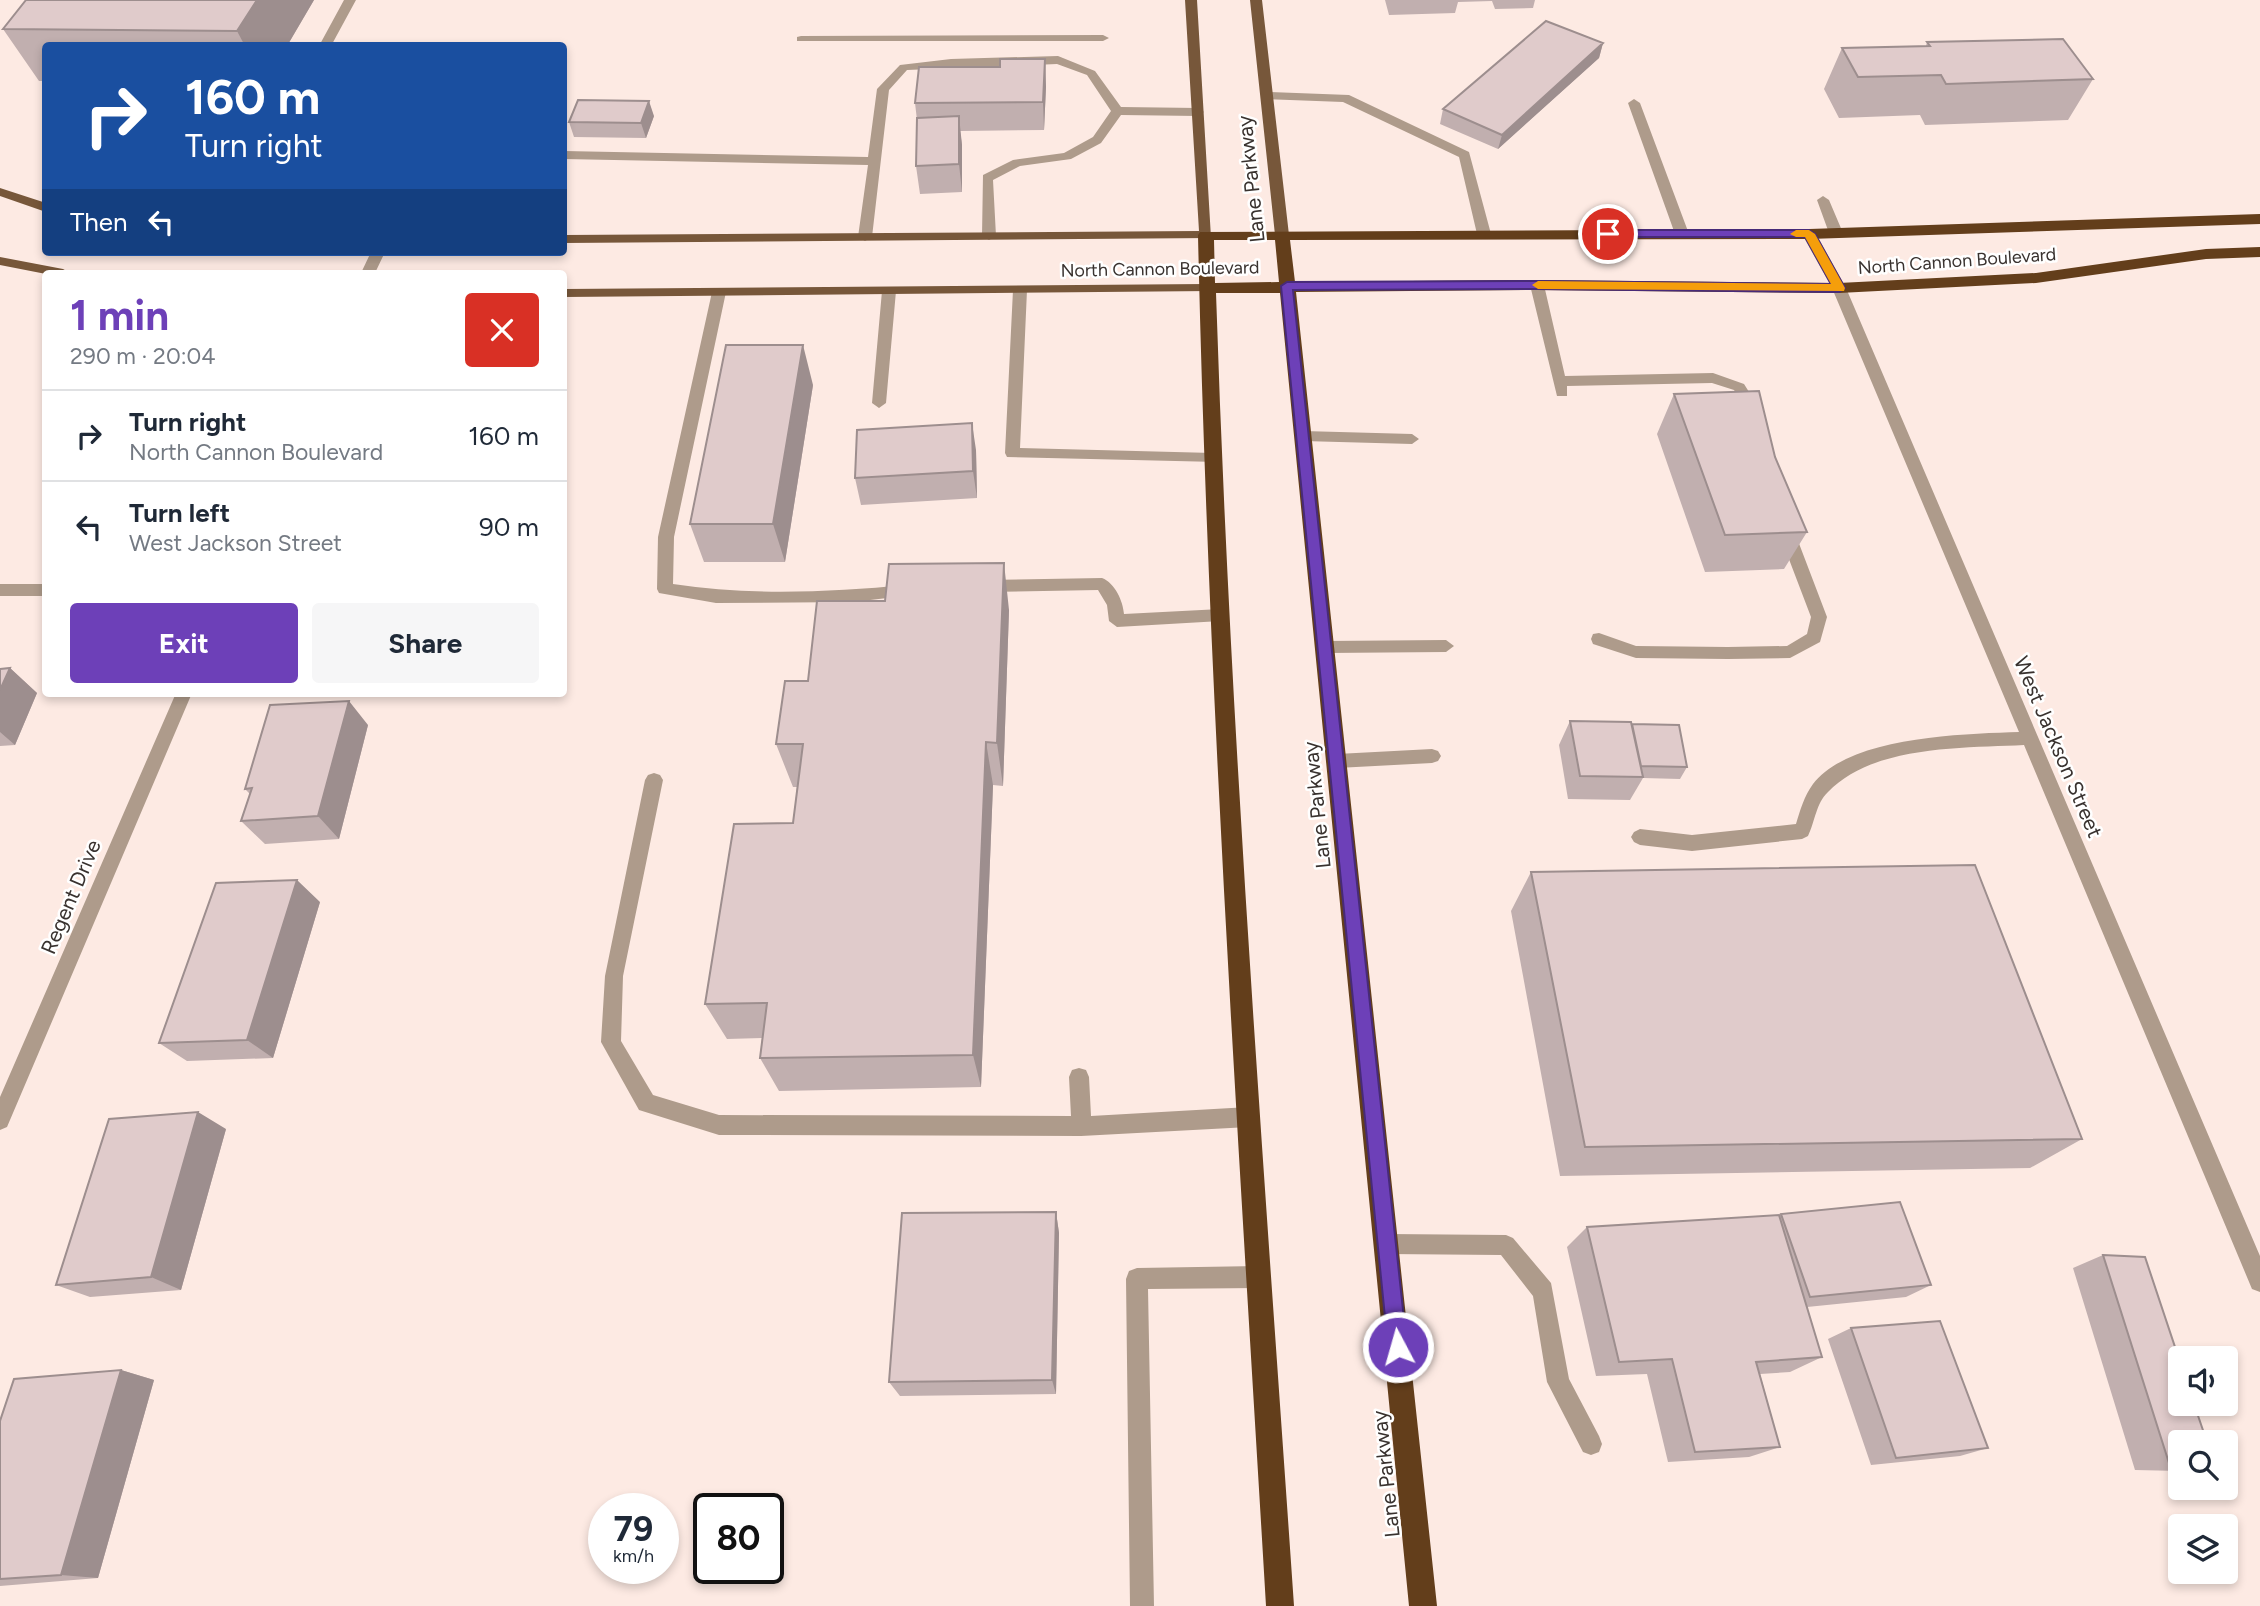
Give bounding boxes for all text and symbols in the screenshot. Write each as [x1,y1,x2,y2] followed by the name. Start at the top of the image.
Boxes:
[185,67,320,126] text: 160 m
[70,70,161,161] icon: right
[1231,114,1270,244] street label: Lane Parkway
[185,127,323,165] text: Turn right
[142,203,180,241] icon: left
[1578,204,1638,264] pin
[70,206,128,238] text: Then
[1589,215,1627,253] icon: arrive
[1857,243,2057,279] street label: North Cannon Boulevard
[1060,256,1260,282] street label: North Cannon Boulevard
[70,290,169,341] text: 1 min
[465,293,539,367] button: close
[70,342,216,370] text: 290 m · 20:04
[129,406,246,438] text: Turn right
[70,417,108,455] icon: right
[468,420,539,452] text: 160 m
[129,438,383,466] text: North Cannon Boulevard
[129,497,230,529] text: Turn left
[70,508,108,546] icon: left
[479,511,539,543] text: 90 m
[129,529,342,557] text: West Jackson Street
[70,603,298,683] button: Exit
[312,603,539,683] button: Share
[2009,652,2108,841] street label: West Jackson Street
[1297,740,1336,870] street label: Lane Parkway
[35,836,106,958] street label: Regent Drive
[1361,1310,1435,1384] position arrow
[2168,1346,2238,1584] map controls
[2168,1346,2238,1416] button: sound
[1366,1409,1405,1539] street label: Lane Parkway
[2168,1430,2238,1500] button: search
[693,1493,784,1584] speed limit sign: 80
[614,1508,653,1550] text: 79
[2168,1514,2238,1584] button: layers
[613,1545,654,1567] text: km/h

